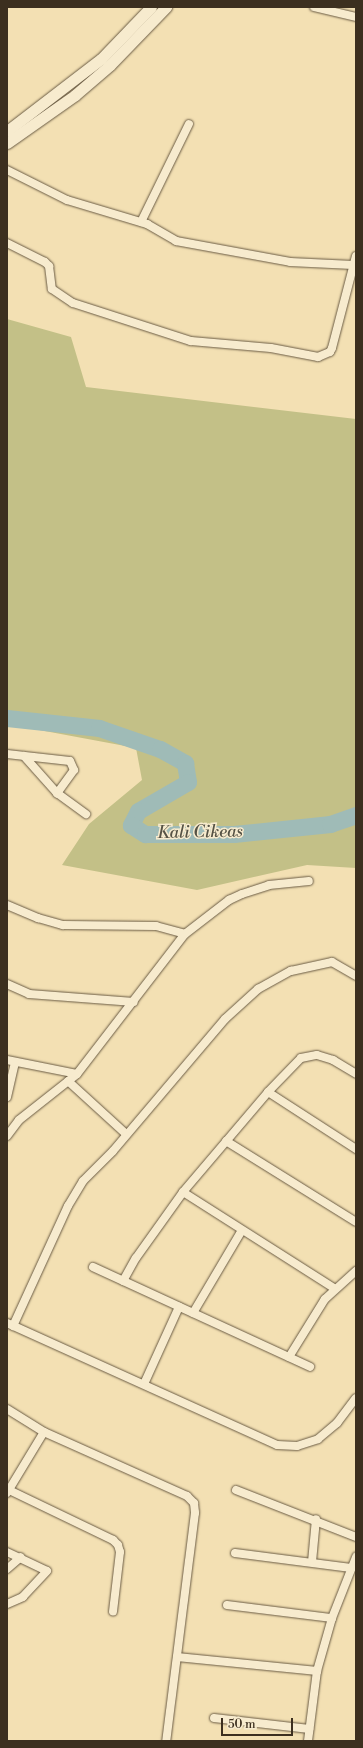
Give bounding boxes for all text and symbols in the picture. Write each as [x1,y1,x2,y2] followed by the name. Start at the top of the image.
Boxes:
[157,822,243,844] water label: Kali Cikeas
[223,1710,295,1736] scale bar
[228,1717,256,1732] text: 50 m

